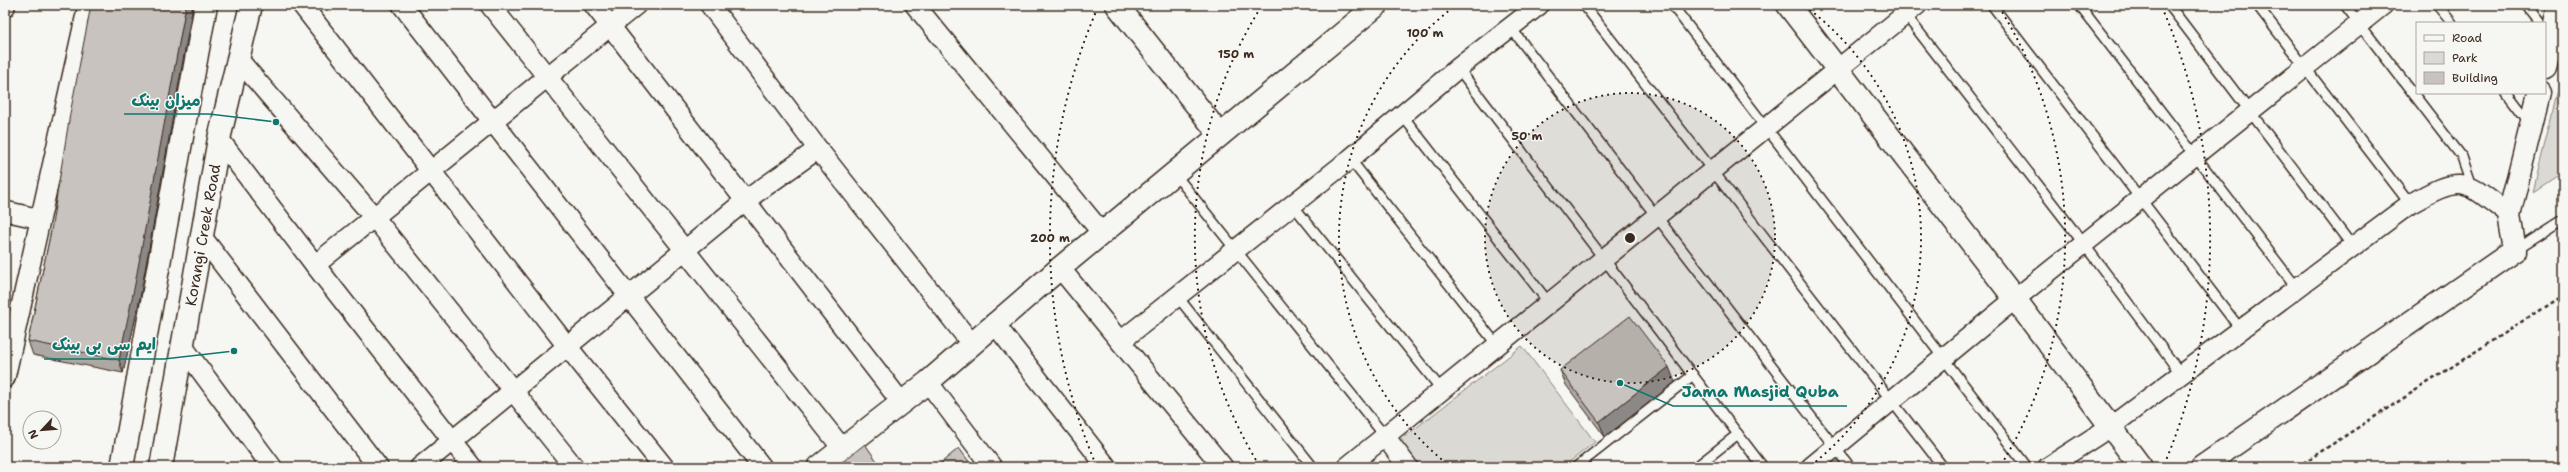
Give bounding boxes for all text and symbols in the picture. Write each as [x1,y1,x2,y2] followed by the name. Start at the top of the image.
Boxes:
[2416,22,2546,94] legend
[1407,25,1444,41] text: 100 m
[2452,30,2483,46] text: Road
[1218,46,1254,62] text: 150 m
[2452,50,2478,66] text: Park
[2452,70,2498,86] text: Building
[124,86,209,114] callout: میزان بینک
[131,90,201,111] text: میزان بینک
[1512,128,1543,144] text: 50 m
[181,162,225,308] street label: Korangi Creek Road
[1030,230,1070,246] text: 200 m
[1623,231,1637,245] centre of rings
[44,331,164,359] callout: ایم سی بی بینک
[52,334,156,357] text: ایم سی بی بینک
[1673,378,1847,406] callout: Jama Masjid Quba
[1681,381,1839,402] text: Jama Masjid Quba
[22,410,62,450] north arrow
[25,427,42,441] text: N

